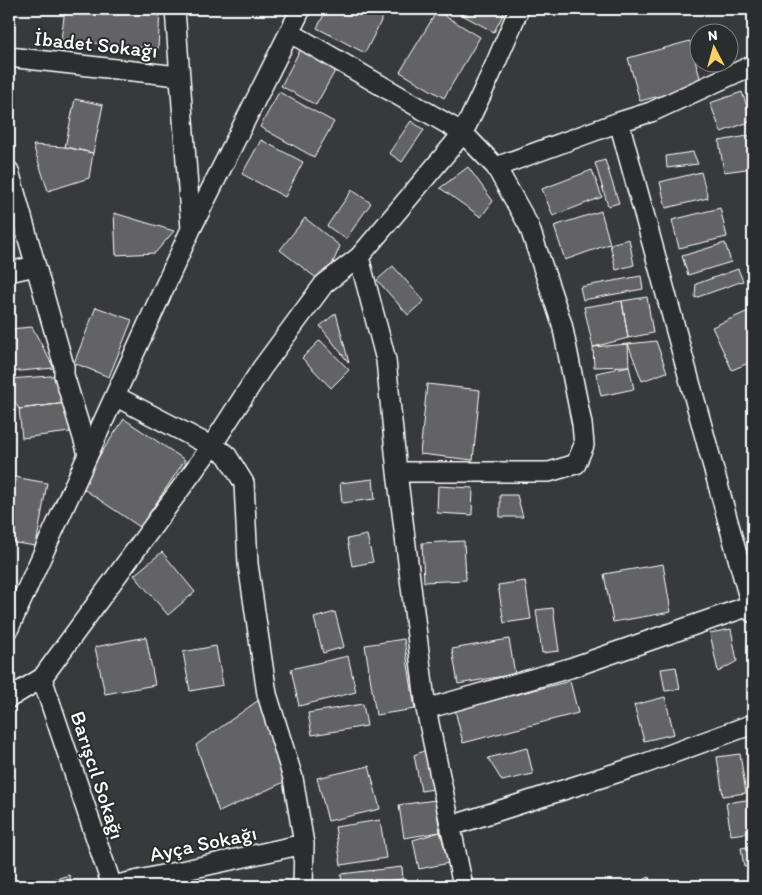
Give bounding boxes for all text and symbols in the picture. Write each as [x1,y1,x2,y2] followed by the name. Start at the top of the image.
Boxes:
[690,22,740,72] north arrow
[33,25,159,63] street label: İbadet Sokağı
[707,27,718,45] text: N
[66,708,130,842] street label: Barışcıl Sokağı
[147,819,259,867] street label: Ayça Sokağı

